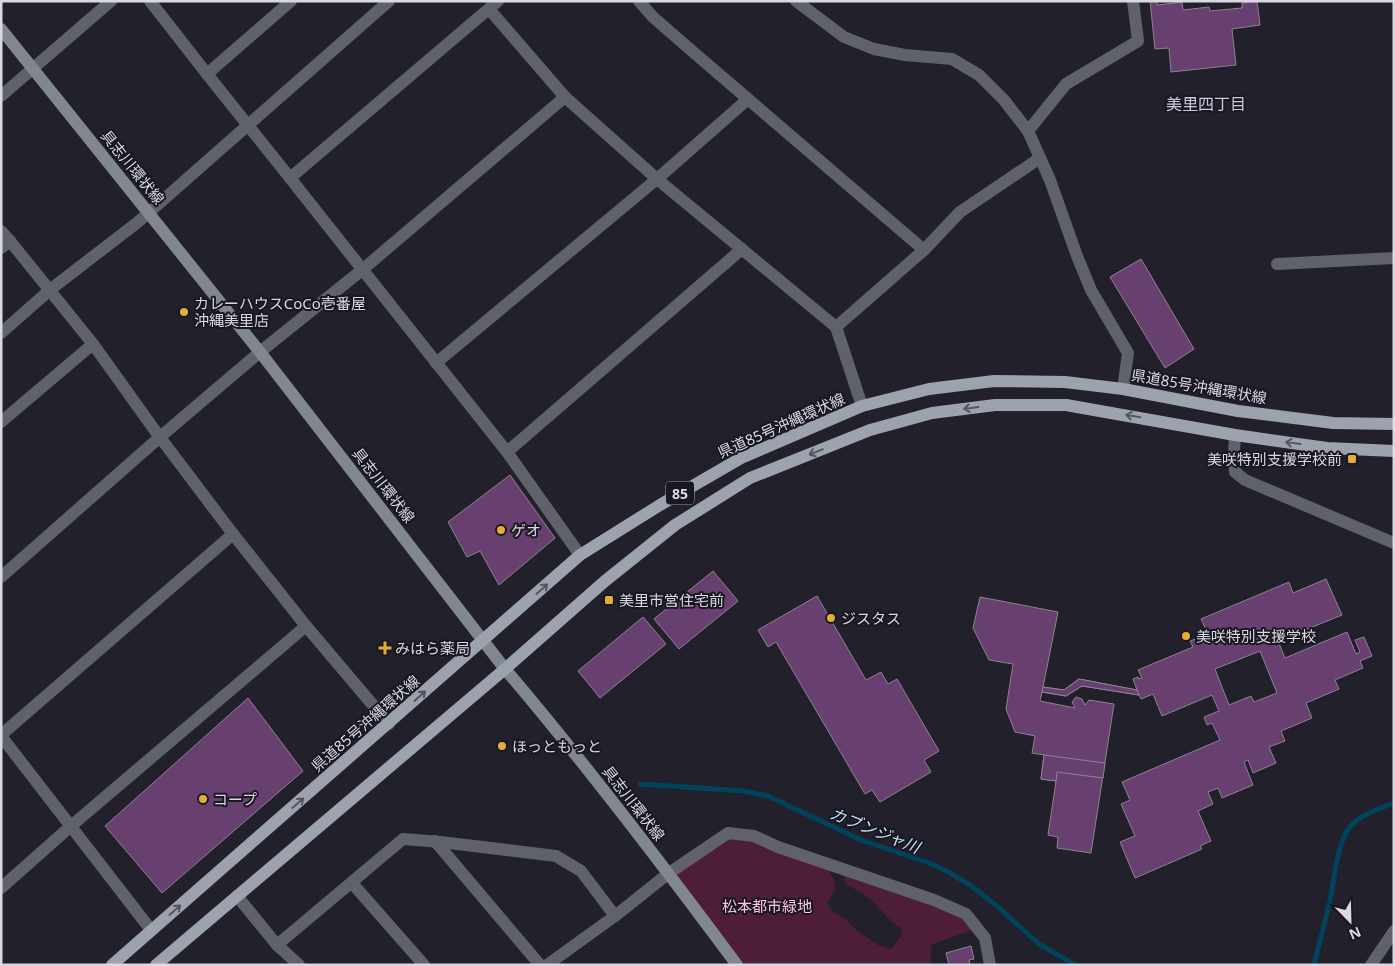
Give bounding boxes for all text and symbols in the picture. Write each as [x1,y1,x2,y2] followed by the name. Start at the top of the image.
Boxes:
[1166,93,1246,115] district label: 美里四丁目
[97,126,169,208] street label: 具志川環状線
[194,293,366,330] place label: カレーハウスCoCo壱番屋 沖縄美里店
[178,306,190,318] marker: カレーハウスCoCo壱番屋 沖縄美里店
[1130,364,1268,408] street label: 県道85号沖縄環状線
[714,388,848,462] street label: 県道85号沖縄環状線
[964,403,980,413] one-way arrow
[1125,411,1141,421] one-way arrow
[1285,438,1301,448] one-way arrow
[348,443,420,527] street label: 具志川環状線
[808,448,824,457] one-way arrow
[1207,449,1342,469] place label: 美咲特別支援学校前
[1346,453,1358,465] marker: 美咲特別支援学校前
[666,482,694,504] road number: 85
[511,520,541,540] place label: ゲオ
[495,524,507,536] marker: ゲオ
[535,583,548,594] one-way arrow
[619,590,724,610] place label: 美里市営住宅前
[603,594,615,606] marker: 美里市営住宅前
[841,608,901,628] place label: ジスタス
[825,612,837,624] marker: ジスタス
[1196,626,1316,646] place label: 美咲特別支援学校
[1180,630,1192,642] marker: 美咲特別支援学校
[395,638,470,658] place label: みはら薬局
[379,642,391,654] marker: みはら薬局
[307,670,423,776] street label: 県道85号沖縄環状線
[414,690,427,702] one-way arrow
[512,736,602,756] place label: ほっともっと
[496,740,508,752] marker: ほっともっと
[598,761,670,845] street label: 具志川環状線
[213,789,257,809] place label: コープ
[197,793,209,805] marker: コープ
[291,797,304,809] one-way arrow
[827,802,925,859] water label: カブンジャ川
[722,896,812,916] park label: 松本都市緑地
[1325,896,1375,946] north arrow
[168,904,181,915] one-way arrow
[1346,922,1364,944] text: N

